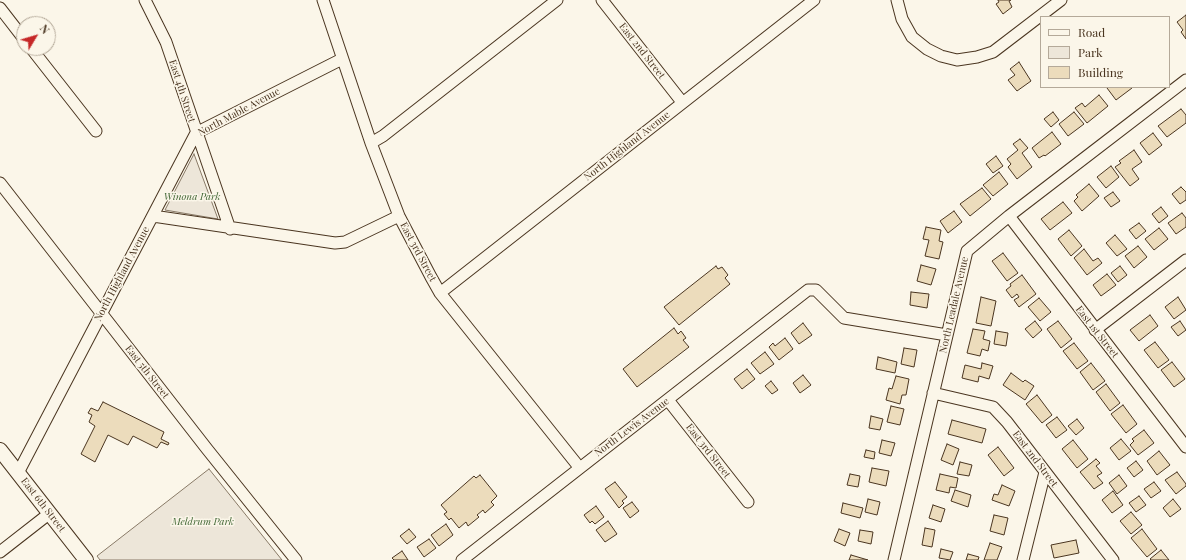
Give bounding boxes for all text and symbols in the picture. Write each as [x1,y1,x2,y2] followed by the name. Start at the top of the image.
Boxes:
[16,16,56,56] north arrow
[1040,16,1170,88] legend
[37,21,53,37] text: N
[616,21,668,81] street label: East 2nd Street
[1078,24,1105,40] text: Road
[1078,44,1103,60] text: Park
[166,58,198,124] street label: East 4th Street
[1078,64,1123,80] text: Building
[196,85,282,139] street label: North Mable Avenue
[582,109,672,183] street label: North Highland Avenue
[164,191,220,203] park label: Winona Park
[397,220,439,284] street label: East 3rd Street
[92,225,152,323] street label: North Highland Avenue
[937,256,971,354] street label: North Leadale Avenue
[1073,304,1121,360] street label: East 1st Street
[122,343,172,401] street label: East 5th Street
[592,395,672,459] street label: North Lewis Avenue
[683,422,733,480] street label: East 3rd Street
[1010,428,1060,490] street label: East 2nd Street
[18,475,68,535] street label: East 6th Street
[172,516,234,528] park label: Meldrum Park

